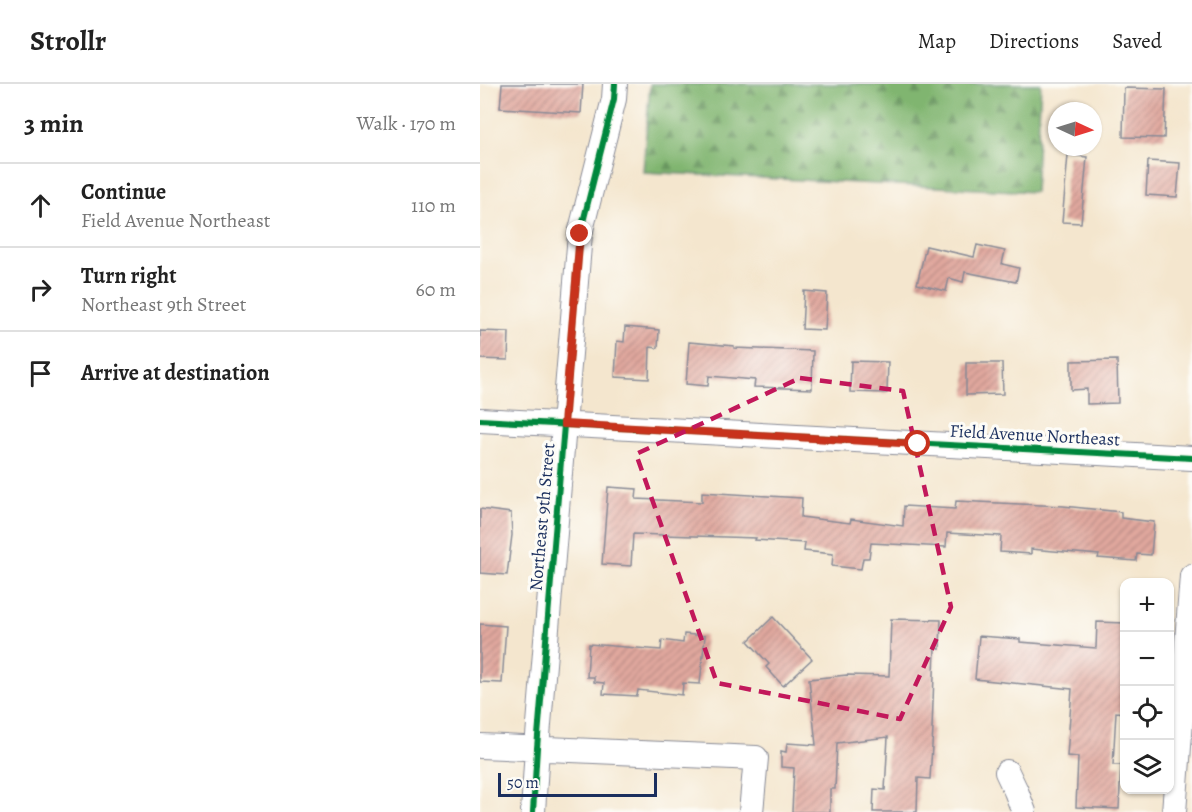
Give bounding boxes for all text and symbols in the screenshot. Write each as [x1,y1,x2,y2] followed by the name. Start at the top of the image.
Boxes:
[30,22,106,60] text: Strollr
[918,27,956,55] text: Map
[989,27,1079,55] text: Directions
[1112,27,1162,55] text: Saved
[1048,102,1102,156] north arrow
[24,106,84,141] text: 3 min
[356,110,456,137] text: Walk · 170 m
[81,177,166,207] text: Continue
[24,189,57,222] icon: ahead
[411,192,456,219] text: 110 m
[81,207,270,234] text: Field Avenue Northeast
[566,220,592,246] route end
[81,261,177,291] text: Turn right
[24,273,57,306] icon: right
[416,276,456,303] text: 60 m
[81,291,246,318] text: Northeast 9th Street
[24,357,57,390] icon: arrive
[81,358,270,388] text: Arrive at destination
[949,419,1121,451] street label: Field Avenue Northeast
[904,430,930,456] route start
[524,442,560,592] street label: Northeast 9th Street
[1120,578,1174,794] map controls
[1120,578,1174,632] button: +
[1120,632,1174,686] button: −
[1120,686,1174,740] button: locate
[1120,740,1174,794] button: layers
[498,770,657,798] scale bar
[507,772,539,794] text: 50 m

